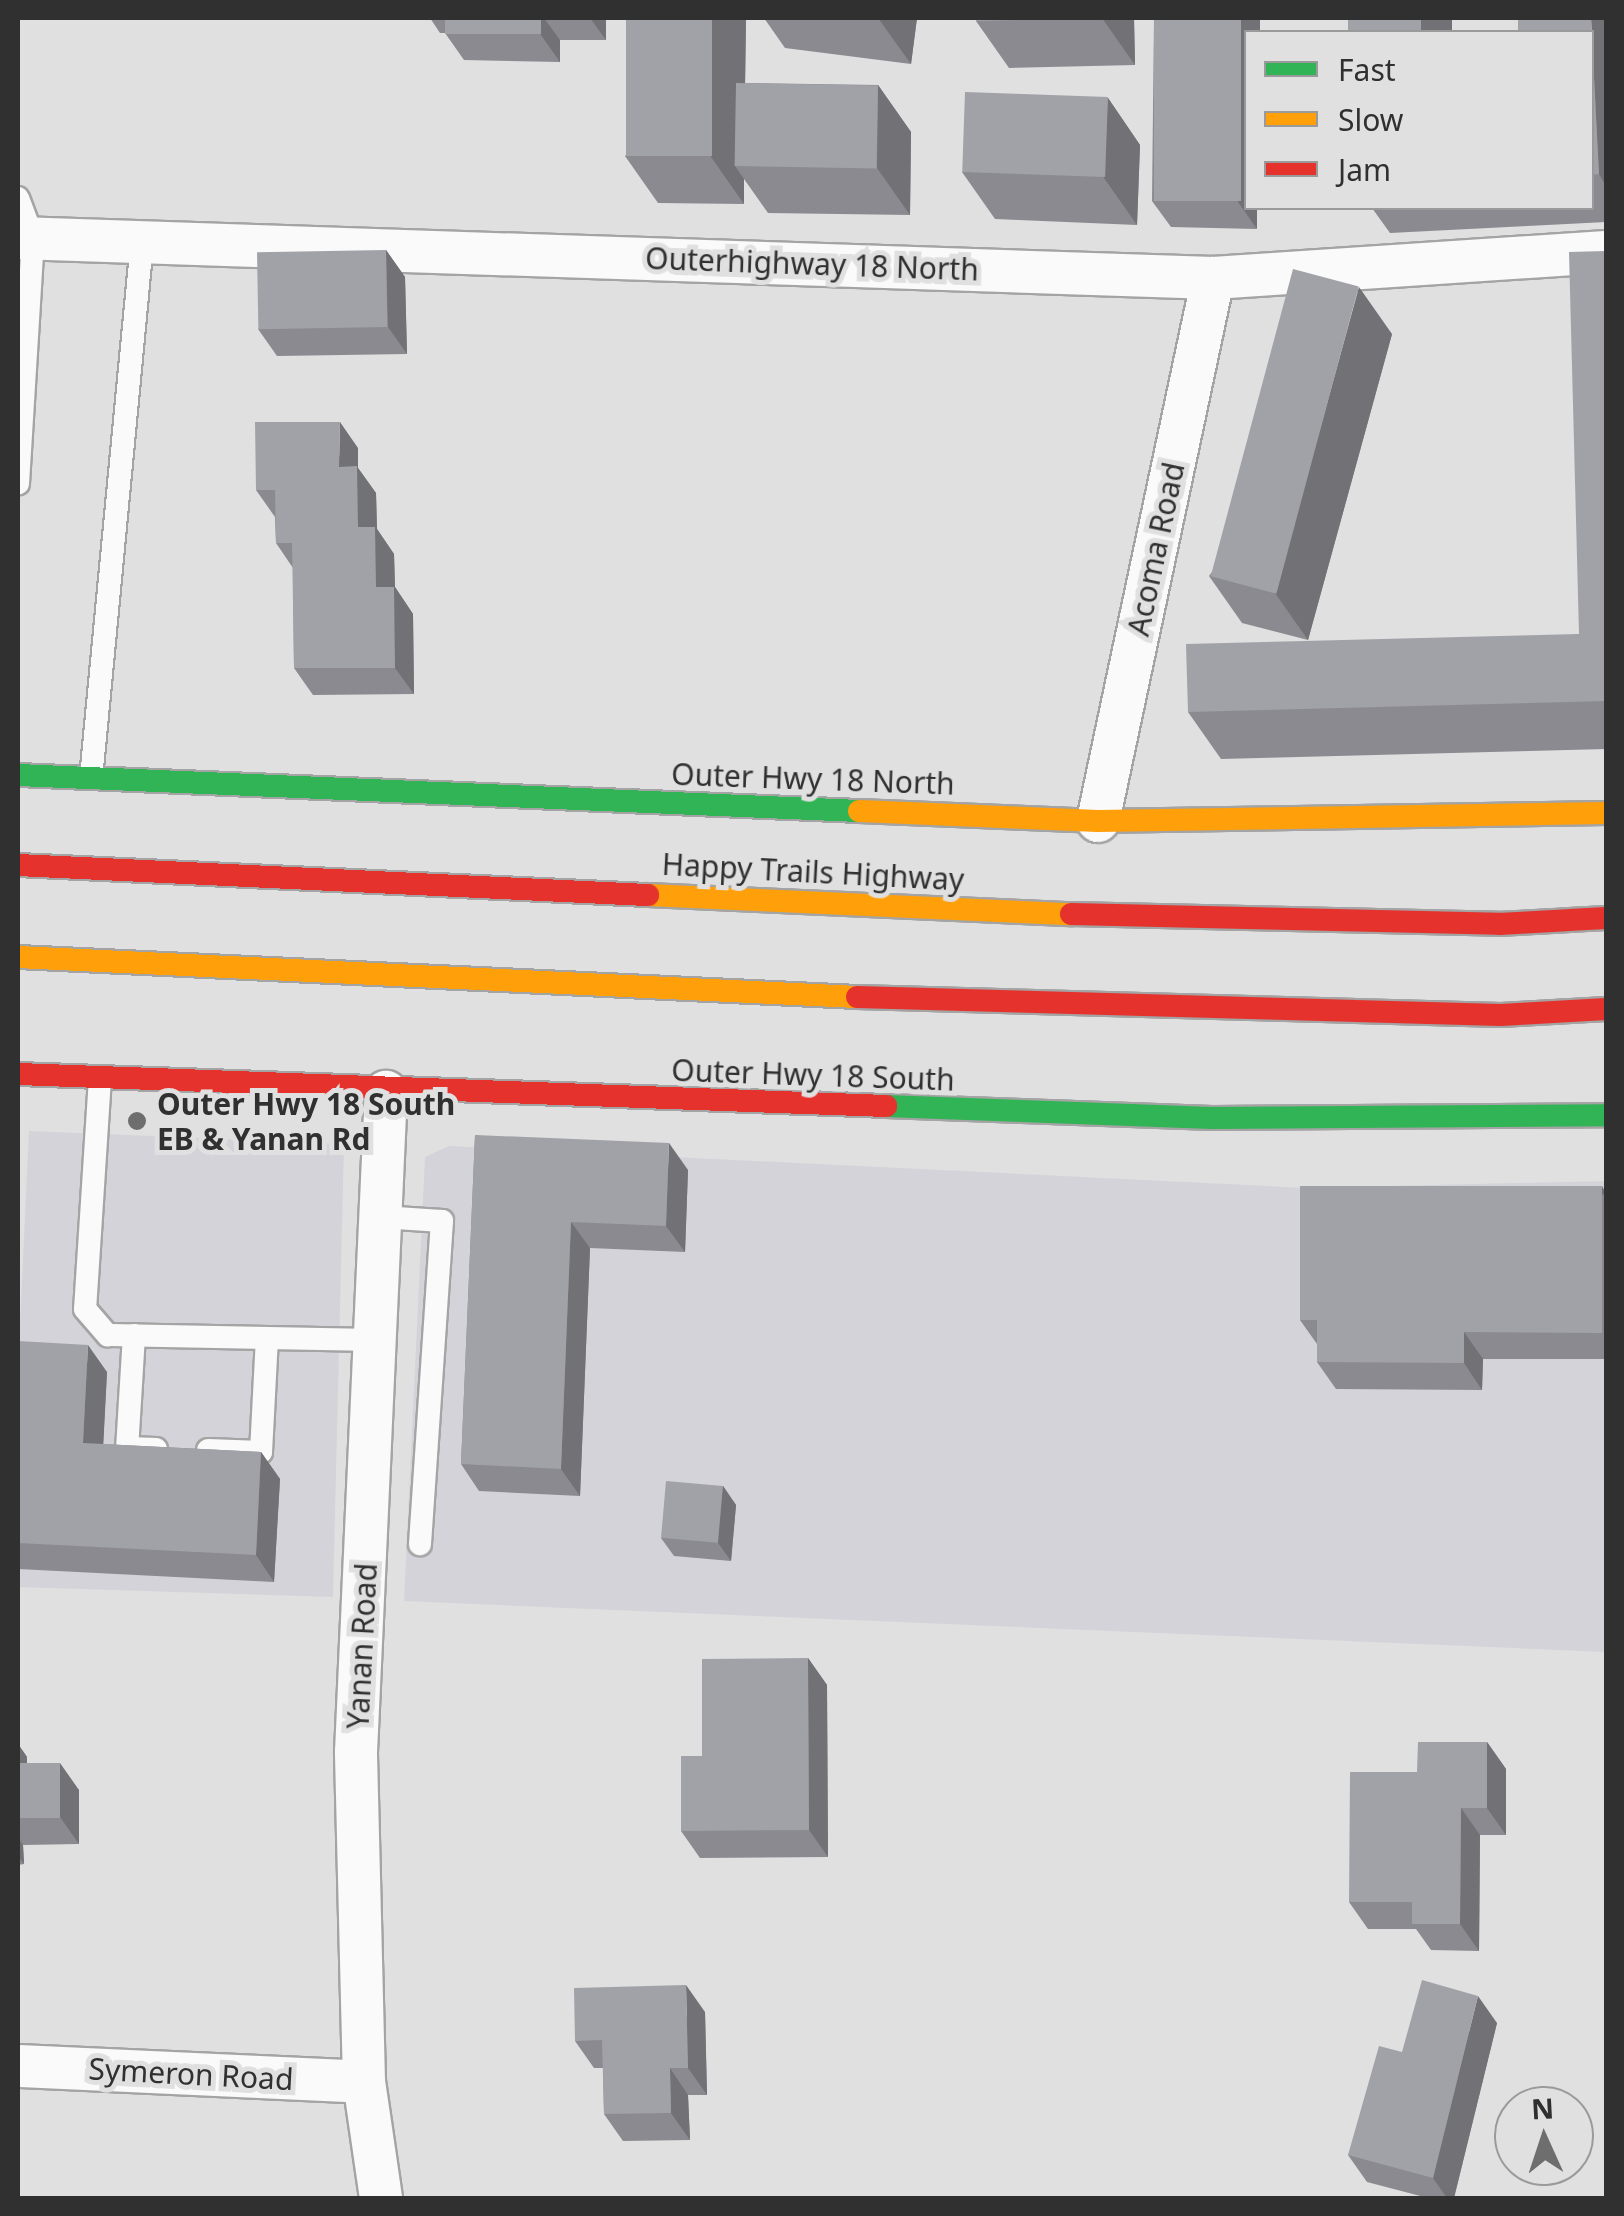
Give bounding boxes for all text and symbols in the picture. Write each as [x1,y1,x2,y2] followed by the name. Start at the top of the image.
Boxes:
[1244,30,1594,210] legend
[1338,49,1396,90] text: Fast
[1338,99,1403,140] text: Slow
[1338,149,1391,190] text: Jam
[645,240,979,288] street label: Outerhighway 18 North
[1120,459,1192,639] street label: Acoma Road
[671,756,955,802] street label: Outer Hwy 18 North
[661,846,965,898] street label: Happy Trails Highway
[671,1052,955,1098] street label: Outer Hwy 18 South
[157,1086,455,1156] place label: Outer Hwy 18 South EB & Yanan Rd
[126,1110,148,1132] marker: Outer Hwy 18 South EB & Yanan Rd
[340,1562,384,1730] street label: Yanan Road
[88,2051,294,2097] street label: Symeron Road
[1494,2086,1594,2186] north arrow
[1530,2088,1555,2128] text: N

